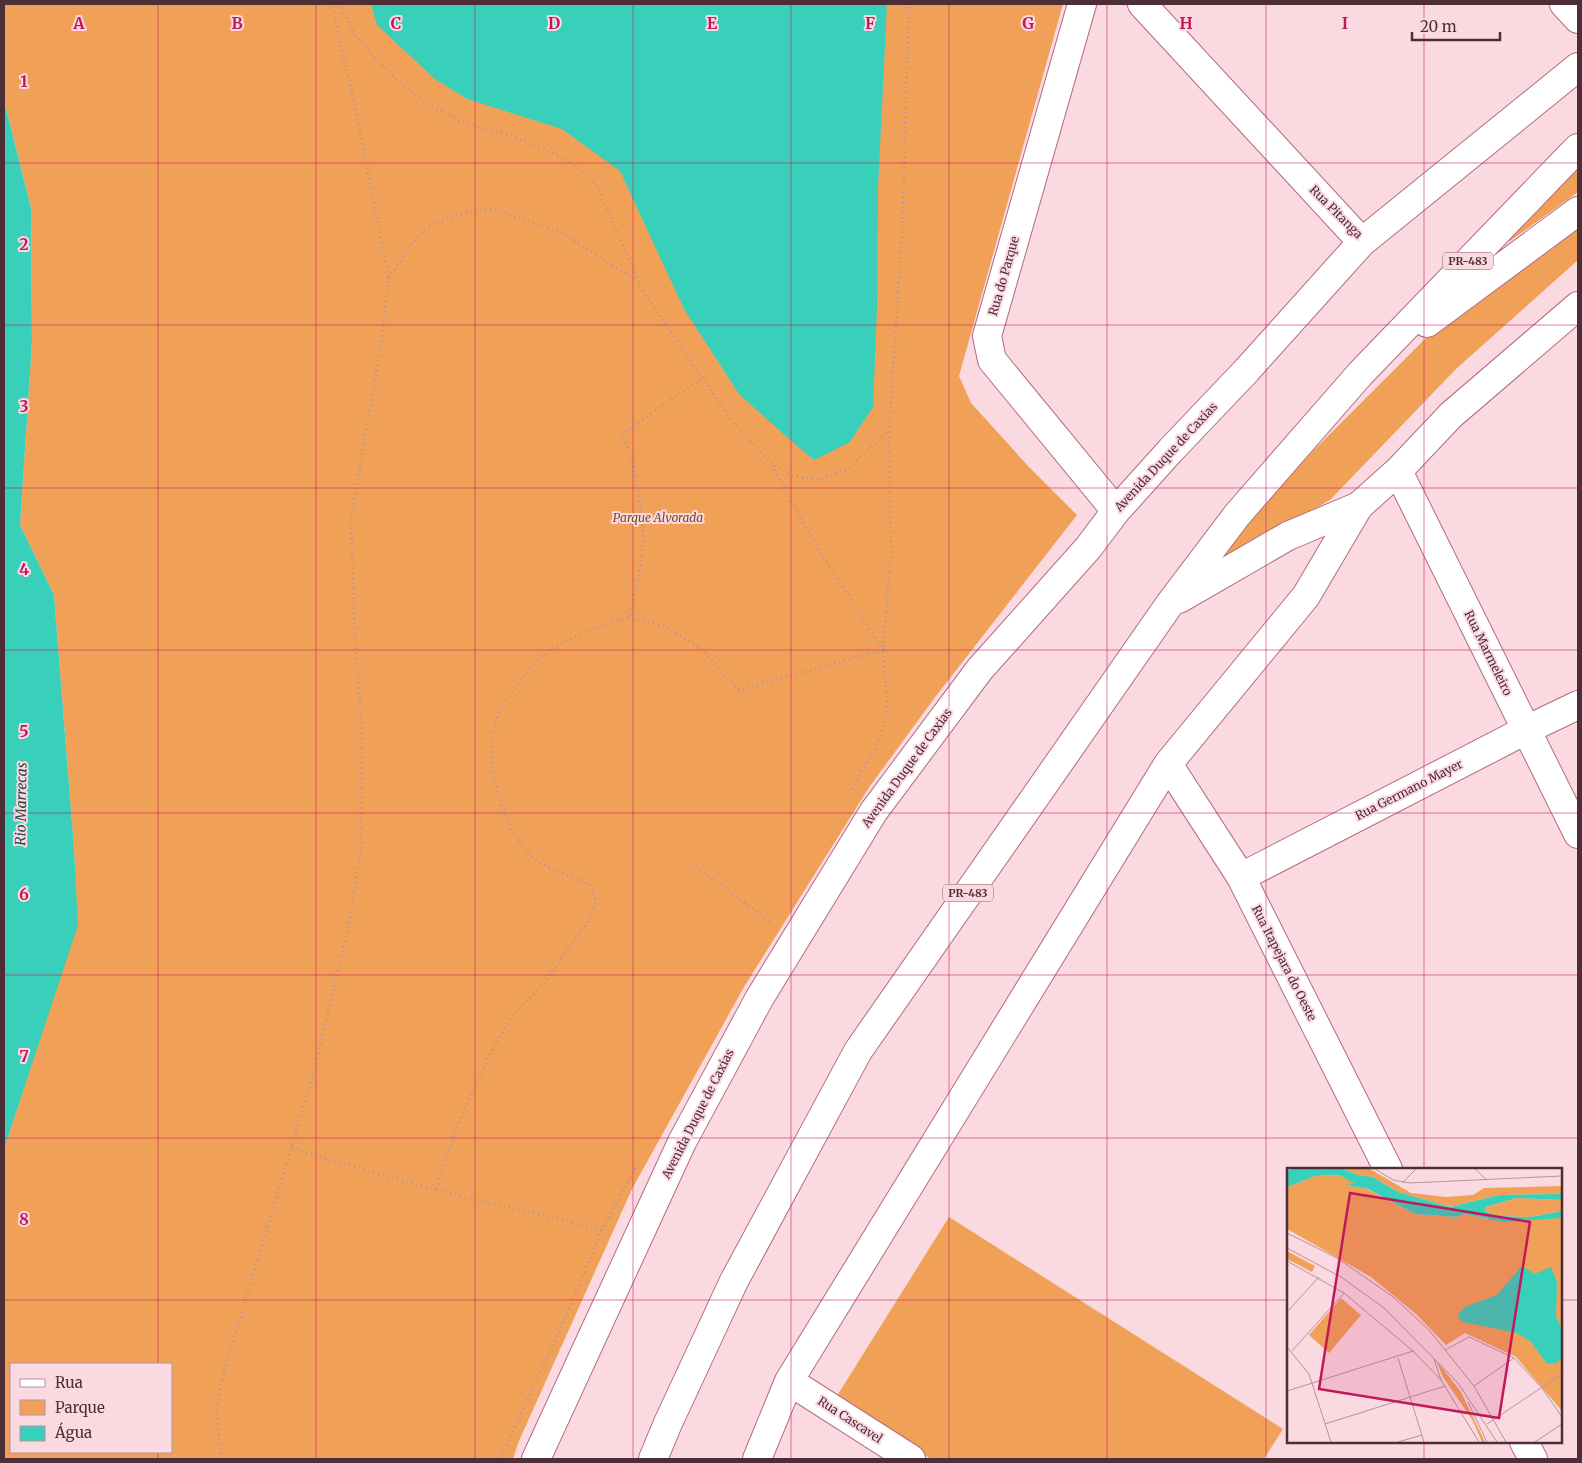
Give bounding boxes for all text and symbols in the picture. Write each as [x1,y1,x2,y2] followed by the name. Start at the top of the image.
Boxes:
[1412,10,1500,42] scale bar
[72,13,85,33] text: A
[231,13,243,33] text: B
[391,13,401,33] text: C
[548,13,560,33] text: D
[707,13,718,33] text: E
[865,13,875,33] text: F
[1022,13,1034,33] text: G
[1179,13,1193,33] text: H
[1342,13,1348,33] text: I
[1420,17,1457,36] text: 20 m
[20,71,28,91] text: 1
[1307,182,1366,242] street label: Rua Pitanga
[19,234,29,254] text: 2
[985,234,1022,317] street label: Rua do Parque
[1443,252,1493,270] road number: PR-483
[19,396,29,416] text: 3
[1110,399,1220,515] street label: Avenida Duque de Caxias
[613,510,703,525] park label: Parque Alvorada
[19,559,29,579] text: 4
[1461,608,1516,698] street label: Rua Marmeleiro
[858,705,955,831] street label: Avenida Duque de Caxias
[19,721,29,741] text: 5
[1353,756,1465,823] street label: Rua Germano Mayer
[11,762,31,846] water label: Rio Marrecas
[19,884,29,904] text: 6
[943,884,993,901] road number: PR-483
[1249,902,1320,1023] street label: Rua Itapejara do Oeste
[19,1046,29,1066] text: 7
[658,1046,737,1182] street label: Avenida Duque de Caxias
[1287,1168,1562,1443] inset map
[19,1209,29,1229] text: 8
[10,1363,172,1453] legend
[55,1373,83,1392] text: Rua
[815,1393,886,1446] street label: Rua Cascavel
[55,1398,105,1417] text: Parque
[54,1422,92,1442] text: Água

